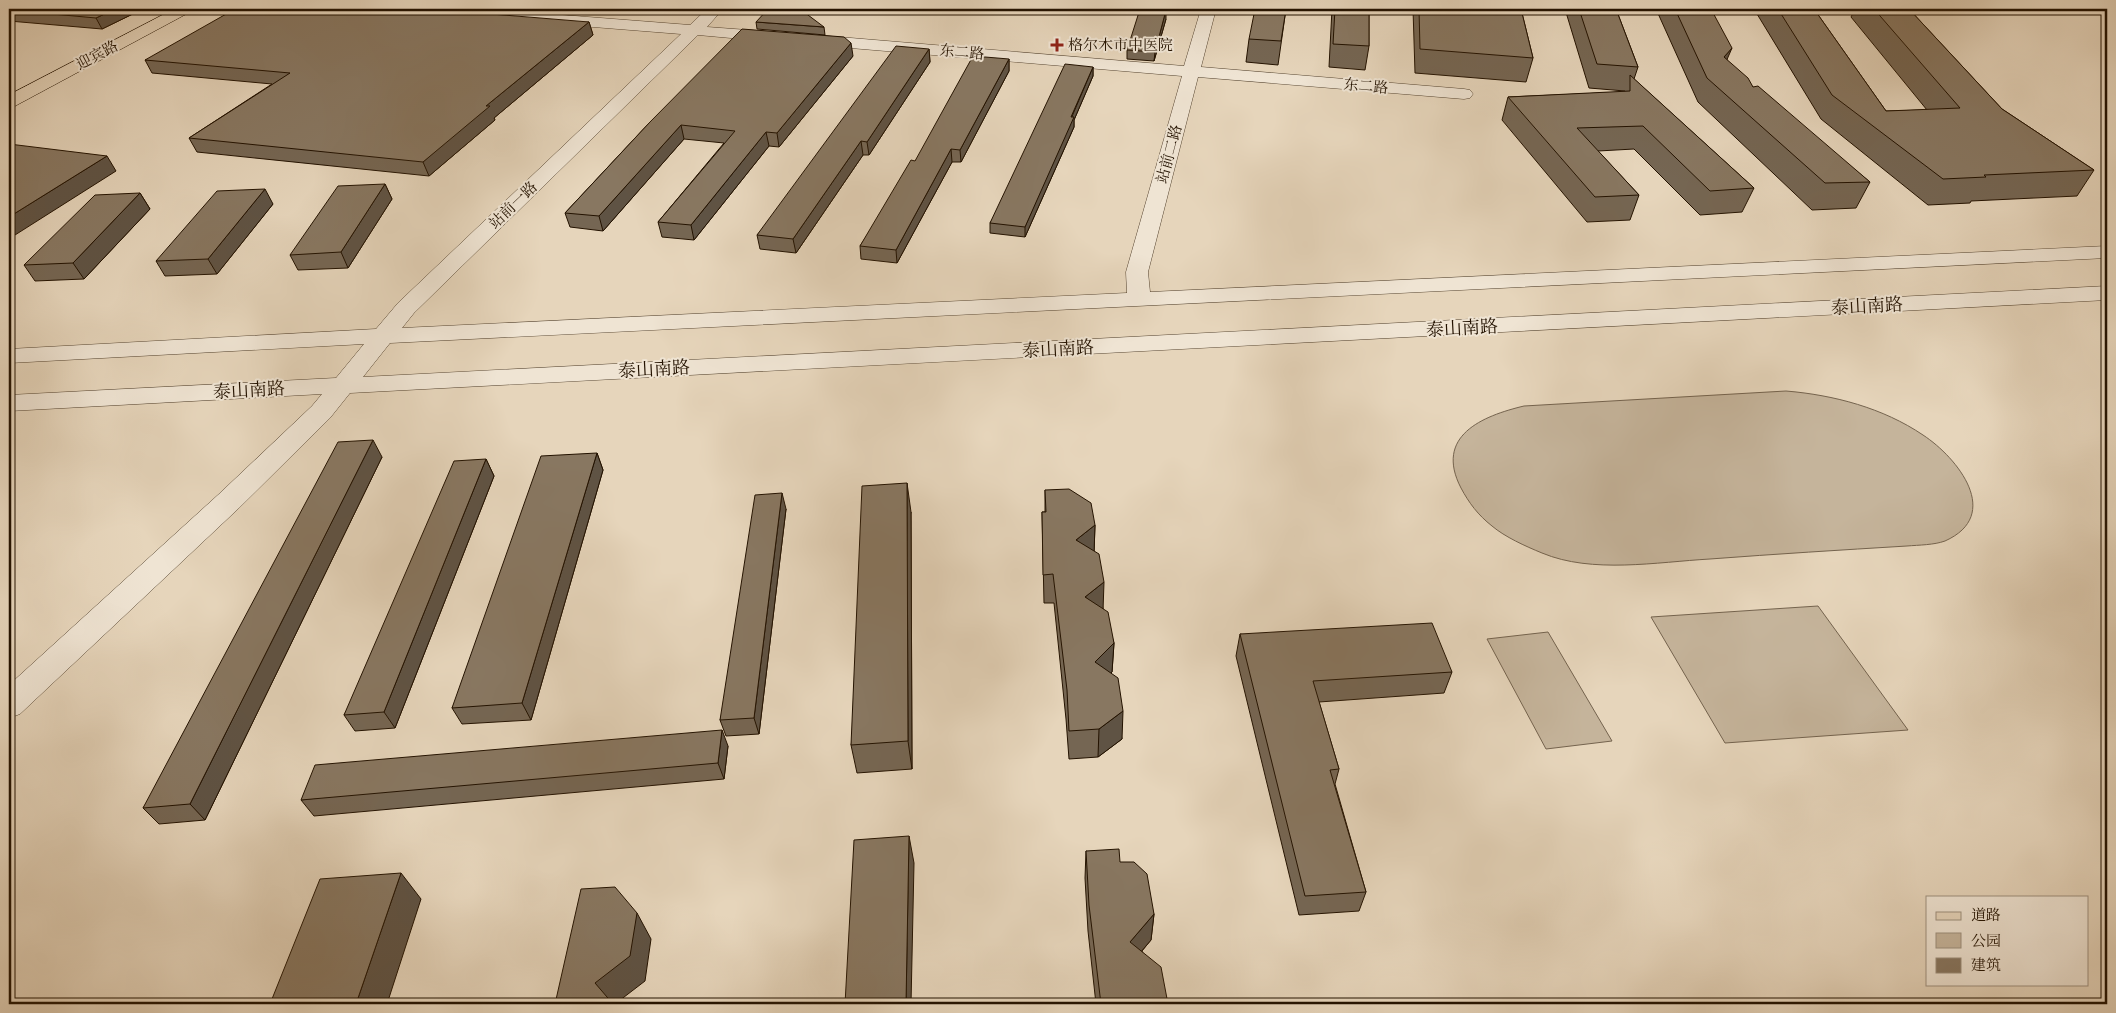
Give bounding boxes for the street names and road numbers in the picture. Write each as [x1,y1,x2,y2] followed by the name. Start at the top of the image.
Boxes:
[73,36,122,74] street label: 迎宾路
[939,41,985,64] street label: 东二路
[1343,75,1389,98] street label: 东二路
[1153,123,1186,186] street label: 站前二路
[485,178,542,233] street label: 站前一路
[1831,294,1904,320] street label: 泰山南路
[1426,316,1499,342] street label: 泰山南路
[1022,337,1095,363] street label: 泰山南路
[618,357,691,383] street label: 泰山南路
[213,378,286,404] street label: 泰山南路

